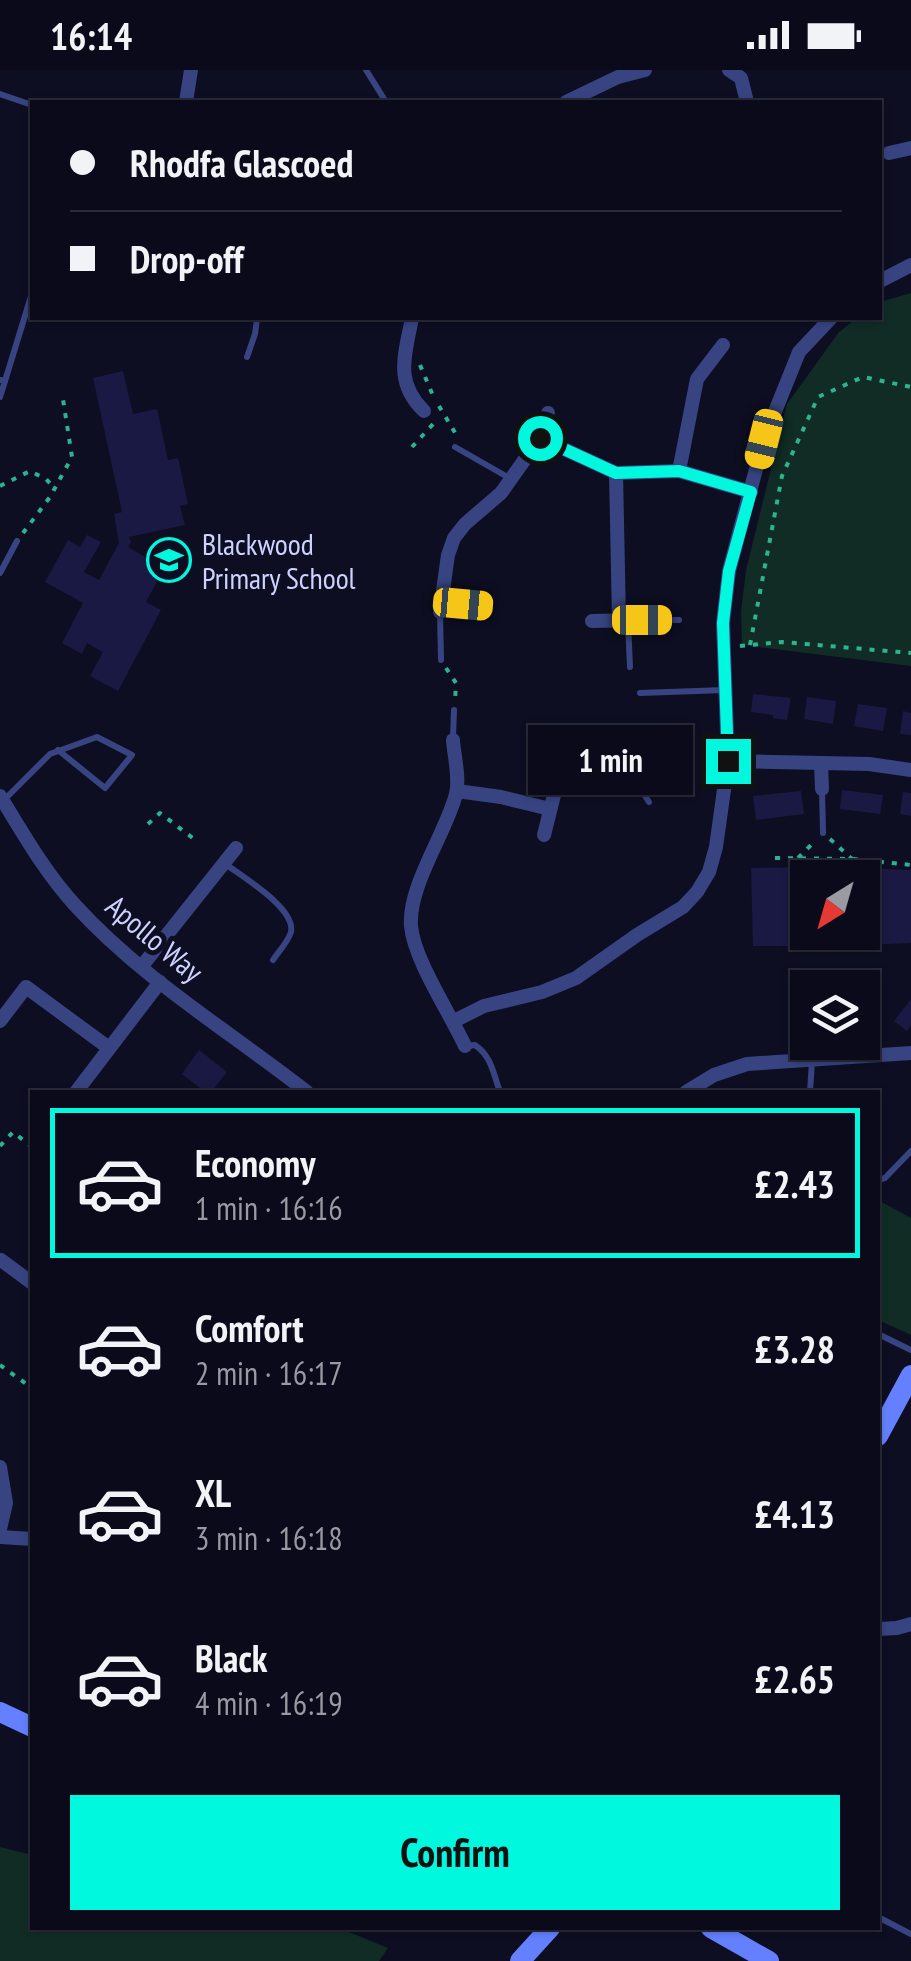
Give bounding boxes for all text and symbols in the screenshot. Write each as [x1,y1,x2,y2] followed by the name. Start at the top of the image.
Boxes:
[50,11,132,60] text: 16:14
[130,138,353,187] text: Rhodfa Glascoed
[130,234,244,283] text: Drop-off
[742,406,786,472] car
[518,416,563,461] route start
[202,524,356,597] place label: Blackwood Primary School
[146,537,192,583] school or university icon: Blackwood Primary School
[432,586,494,622] car
[612,605,672,635] car
[528,726,693,796] callout: 1 min
[578,739,643,781] text: 1 min
[706,739,751,784] route end
[790,860,880,950] north arrow
[790,860,880,1060] map controls
[98,886,212,990] street label: Apollo Way
[790,970,880,1060] button: layers
[75,1138,165,1228] icon: car
[195,1138,315,1187] text: Economy
[754,1159,835,1208] text: £2.43
[195,1187,343,1229] text: 1 min · 16:16
[75,1303,165,1393] icon: car
[195,1303,304,1352] text: Comfort
[754,1324,835,1373] text: £3.28
[195,1352,343,1394] text: 2 min · 16:17
[75,1468,165,1558] icon: car
[195,1468,231,1517] text: XL
[754,1489,835,1538] text: £4.13
[195,1517,343,1559] text: 3 min · 16:18
[75,1633,165,1723] icon: car
[195,1633,268,1682] text: Black
[754,1654,835,1703] text: £2.65
[195,1682,343,1724] text: 4 min · 16:19
[70,1795,840,1910] button: Confirm

